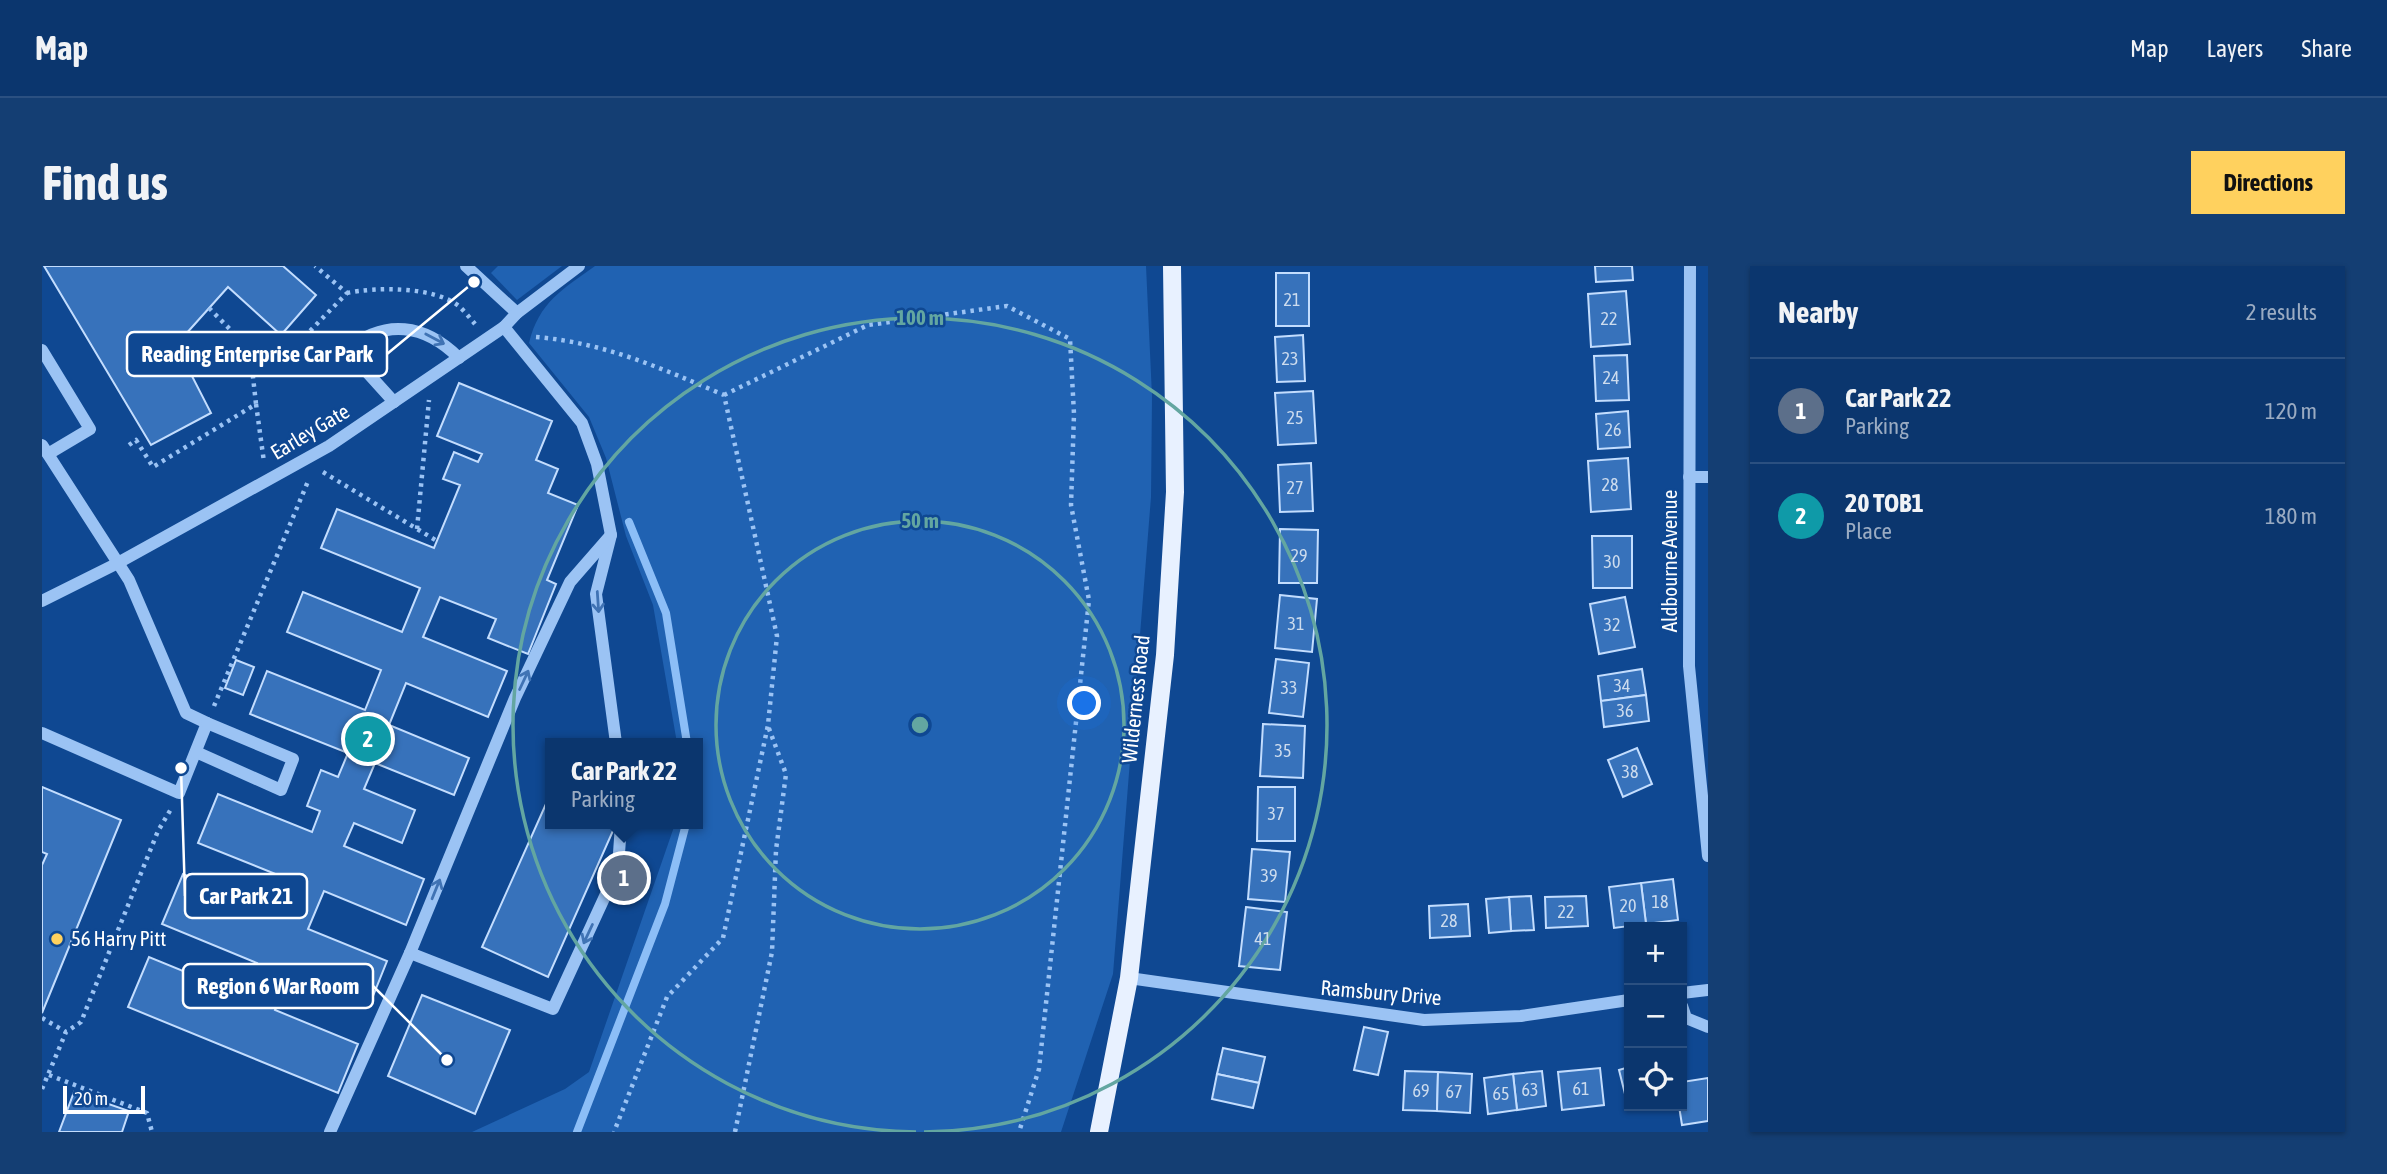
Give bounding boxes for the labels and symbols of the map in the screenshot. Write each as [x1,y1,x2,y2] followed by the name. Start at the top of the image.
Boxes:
[1284,289,1300,310] house number: 21
[896,305,944,329] text: 100 m
[1601,308,1617,329] house number: 22
[127,332,387,376] callout: Reading Enterprise Car Park
[424,333,445,347] one-way arrow
[141,341,374,367] text: Reading Enterprise Car Park
[1282,348,1298,369] house number: 23
[1603,367,1619,388] house number: 24
[266,398,353,464] street label: Earley Gate
[1287,407,1303,428] house number: 25
[1605,419,1621,440] house number: 26
[1602,474,1618,495] house number: 28
[1287,477,1303,498] house number: 27
[1657,490,1681,632] street label: Aldbourne Avenue
[901,508,939,532] text: 50 m
[1291,545,1307,566] house number: 29
[1604,551,1620,572] house number: 30
[592,590,605,613] one-way arrow
[1288,613,1304,634] house number: 31
[1604,614,1620,635] house number: 32
[1116,634,1154,764] street label: Wilderness Road
[518,669,531,691] one-way arrow
[1614,675,1630,696] house number: 34
[1281,677,1297,698] house number: 33
[1067,686,1101,720] your location
[1617,700,1633,721] house number: 36
[345,713,391,765] pin: 2
[908,713,932,737] centre of rings
[1275,740,1291,761] house number: 35
[1622,761,1638,782] house number: 38
[1268,803,1284,824] house number: 37
[601,852,647,904] pin: 1
[1261,865,1277,886] house number: 39
[185,874,307,918] callout: Car Park 21
[431,879,444,901] one-way arrow
[199,883,293,909] text: Car Park 21
[1652,891,1668,912] house number: 18
[1620,895,1636,916] house number: 20
[1558,901,1574,922] house number: 22
[1441,910,1457,931] house number: 28
[581,923,594,944] one-way arrow
[71,926,166,950] place label: 56 Harry Pitt
[1255,928,1271,949] house number: 41
[49,931,65,947] marker: 56 Harry Pitt
[183,964,373,1008] callout: Region 6 War Room
[197,973,359,999] text: Region 6 War Room
[1320,975,1443,1009] street label: Ramsbury Drive
[1573,1078,1589,1099] house number: 61
[1522,1079,1538,1100] house number: 63
[1413,1080,1429,1101] house number: 69
[1446,1081,1462,1102] house number: 67
[63,1083,145,1115] scale bar
[1493,1083,1509,1104] house number: 65

